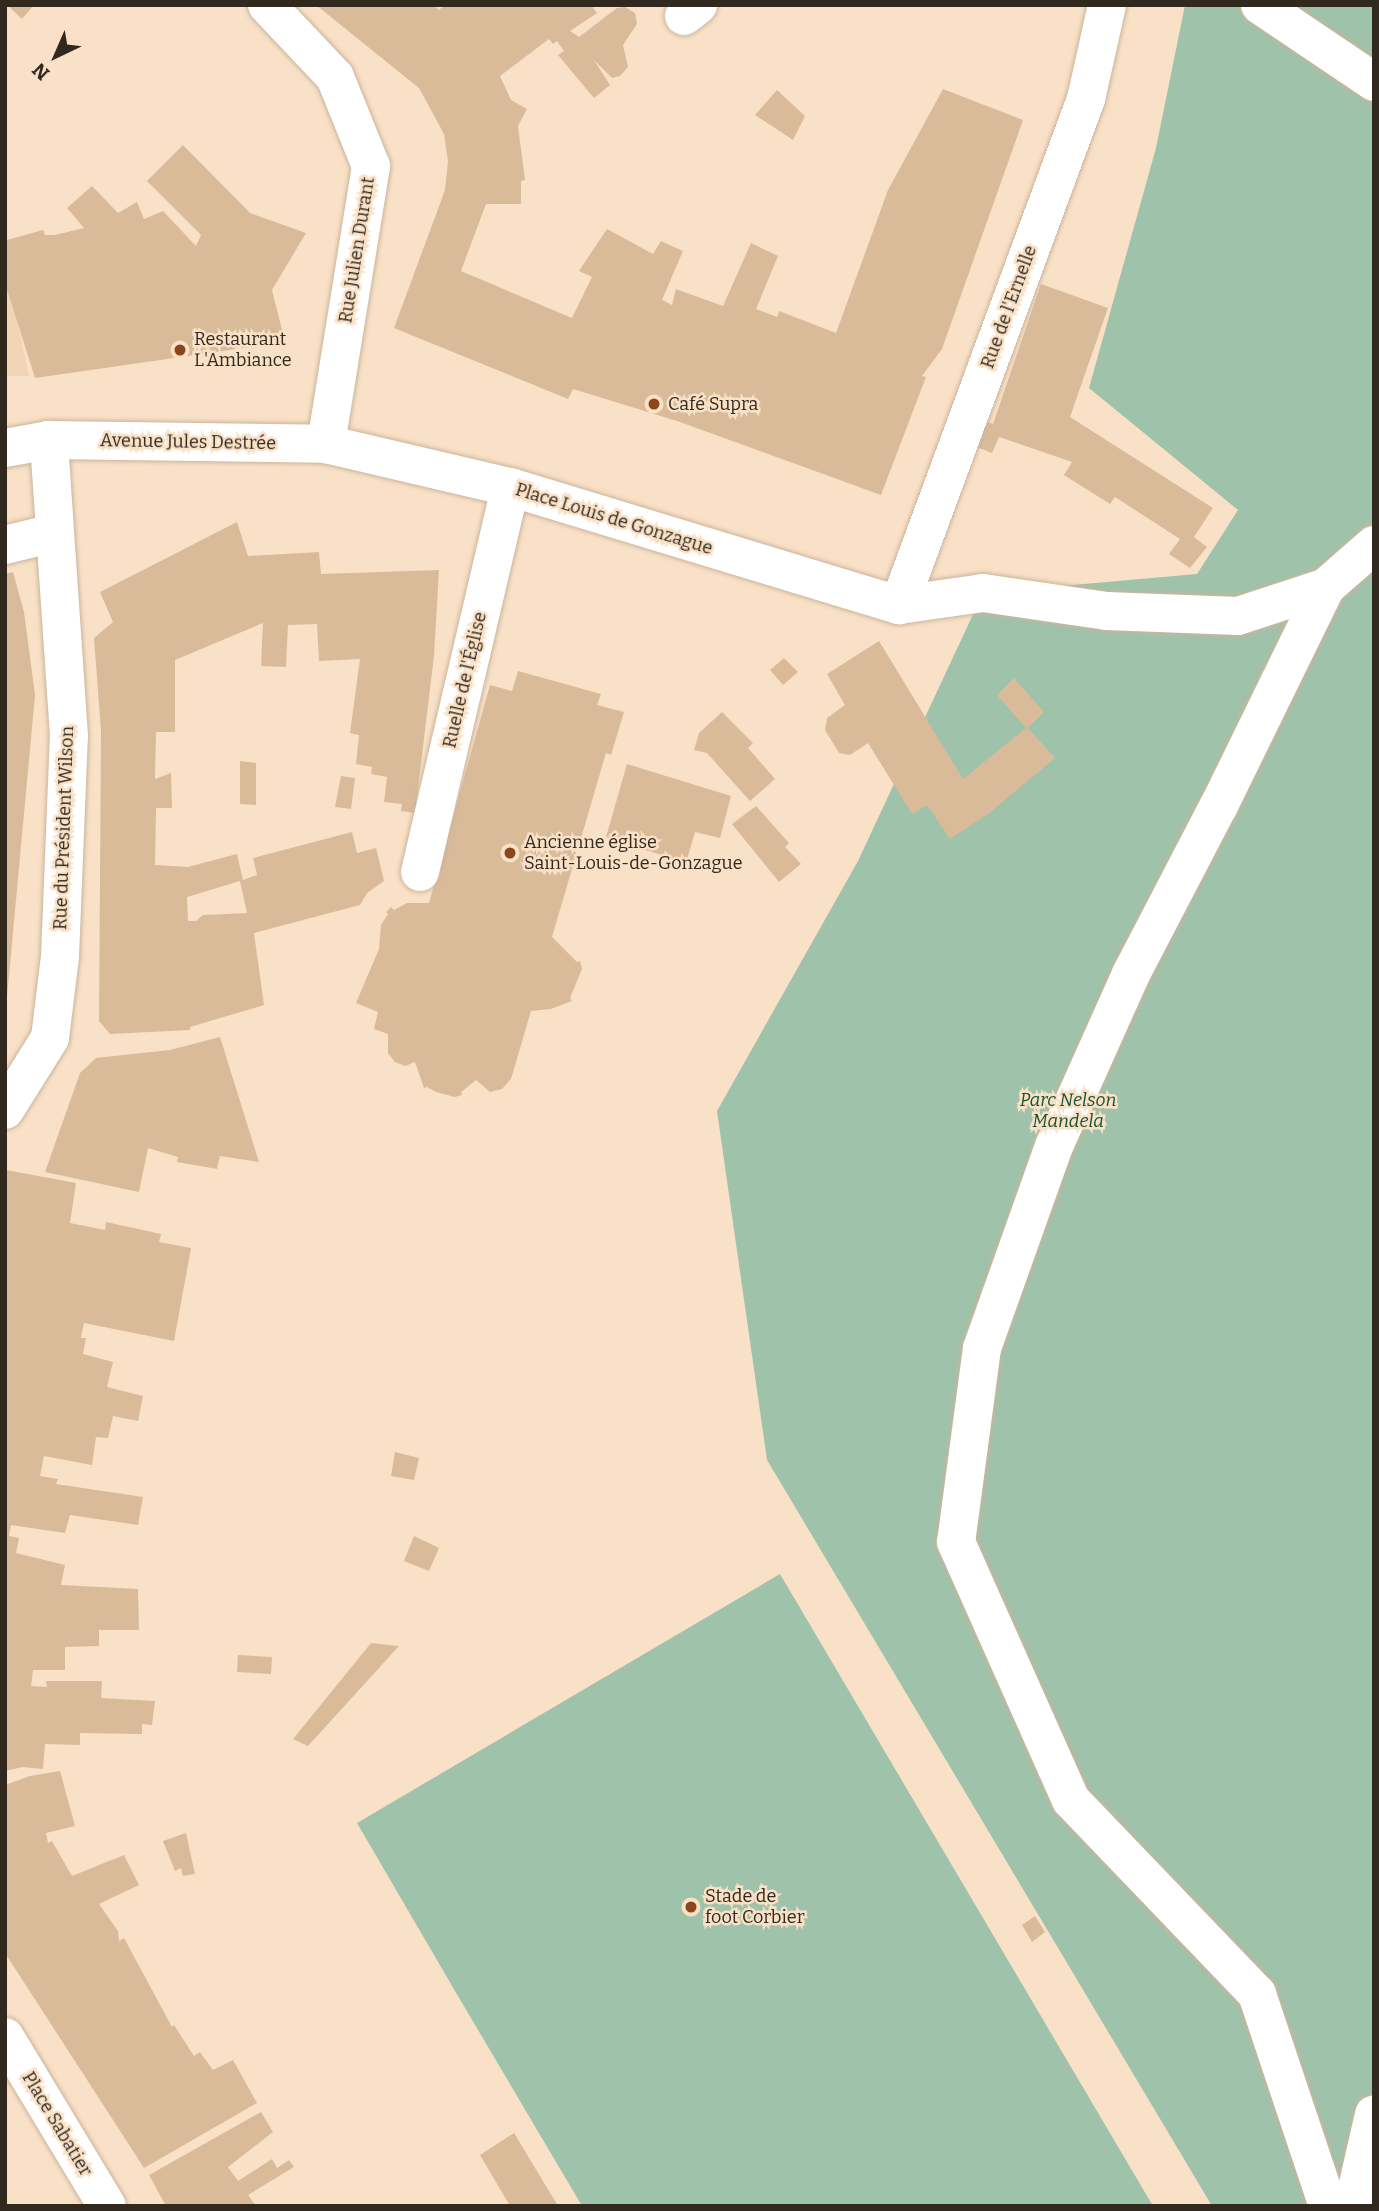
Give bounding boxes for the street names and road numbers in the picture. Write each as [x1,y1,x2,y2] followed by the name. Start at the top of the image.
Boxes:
[335,175,379,325] street label: Rue Julien Durant
[977,242,1041,372] street label: Rue de l'Ernelle
[100,430,276,454] street label: Avenue Jules Destrée
[513,479,715,559] street label: Place Louis de Gonzague
[439,610,491,750] street label: Ruelle de l'Église
[50,726,78,930] street label: Rue du Président Wilson
[17,2068,97,2180] street label: Place Sabatier

